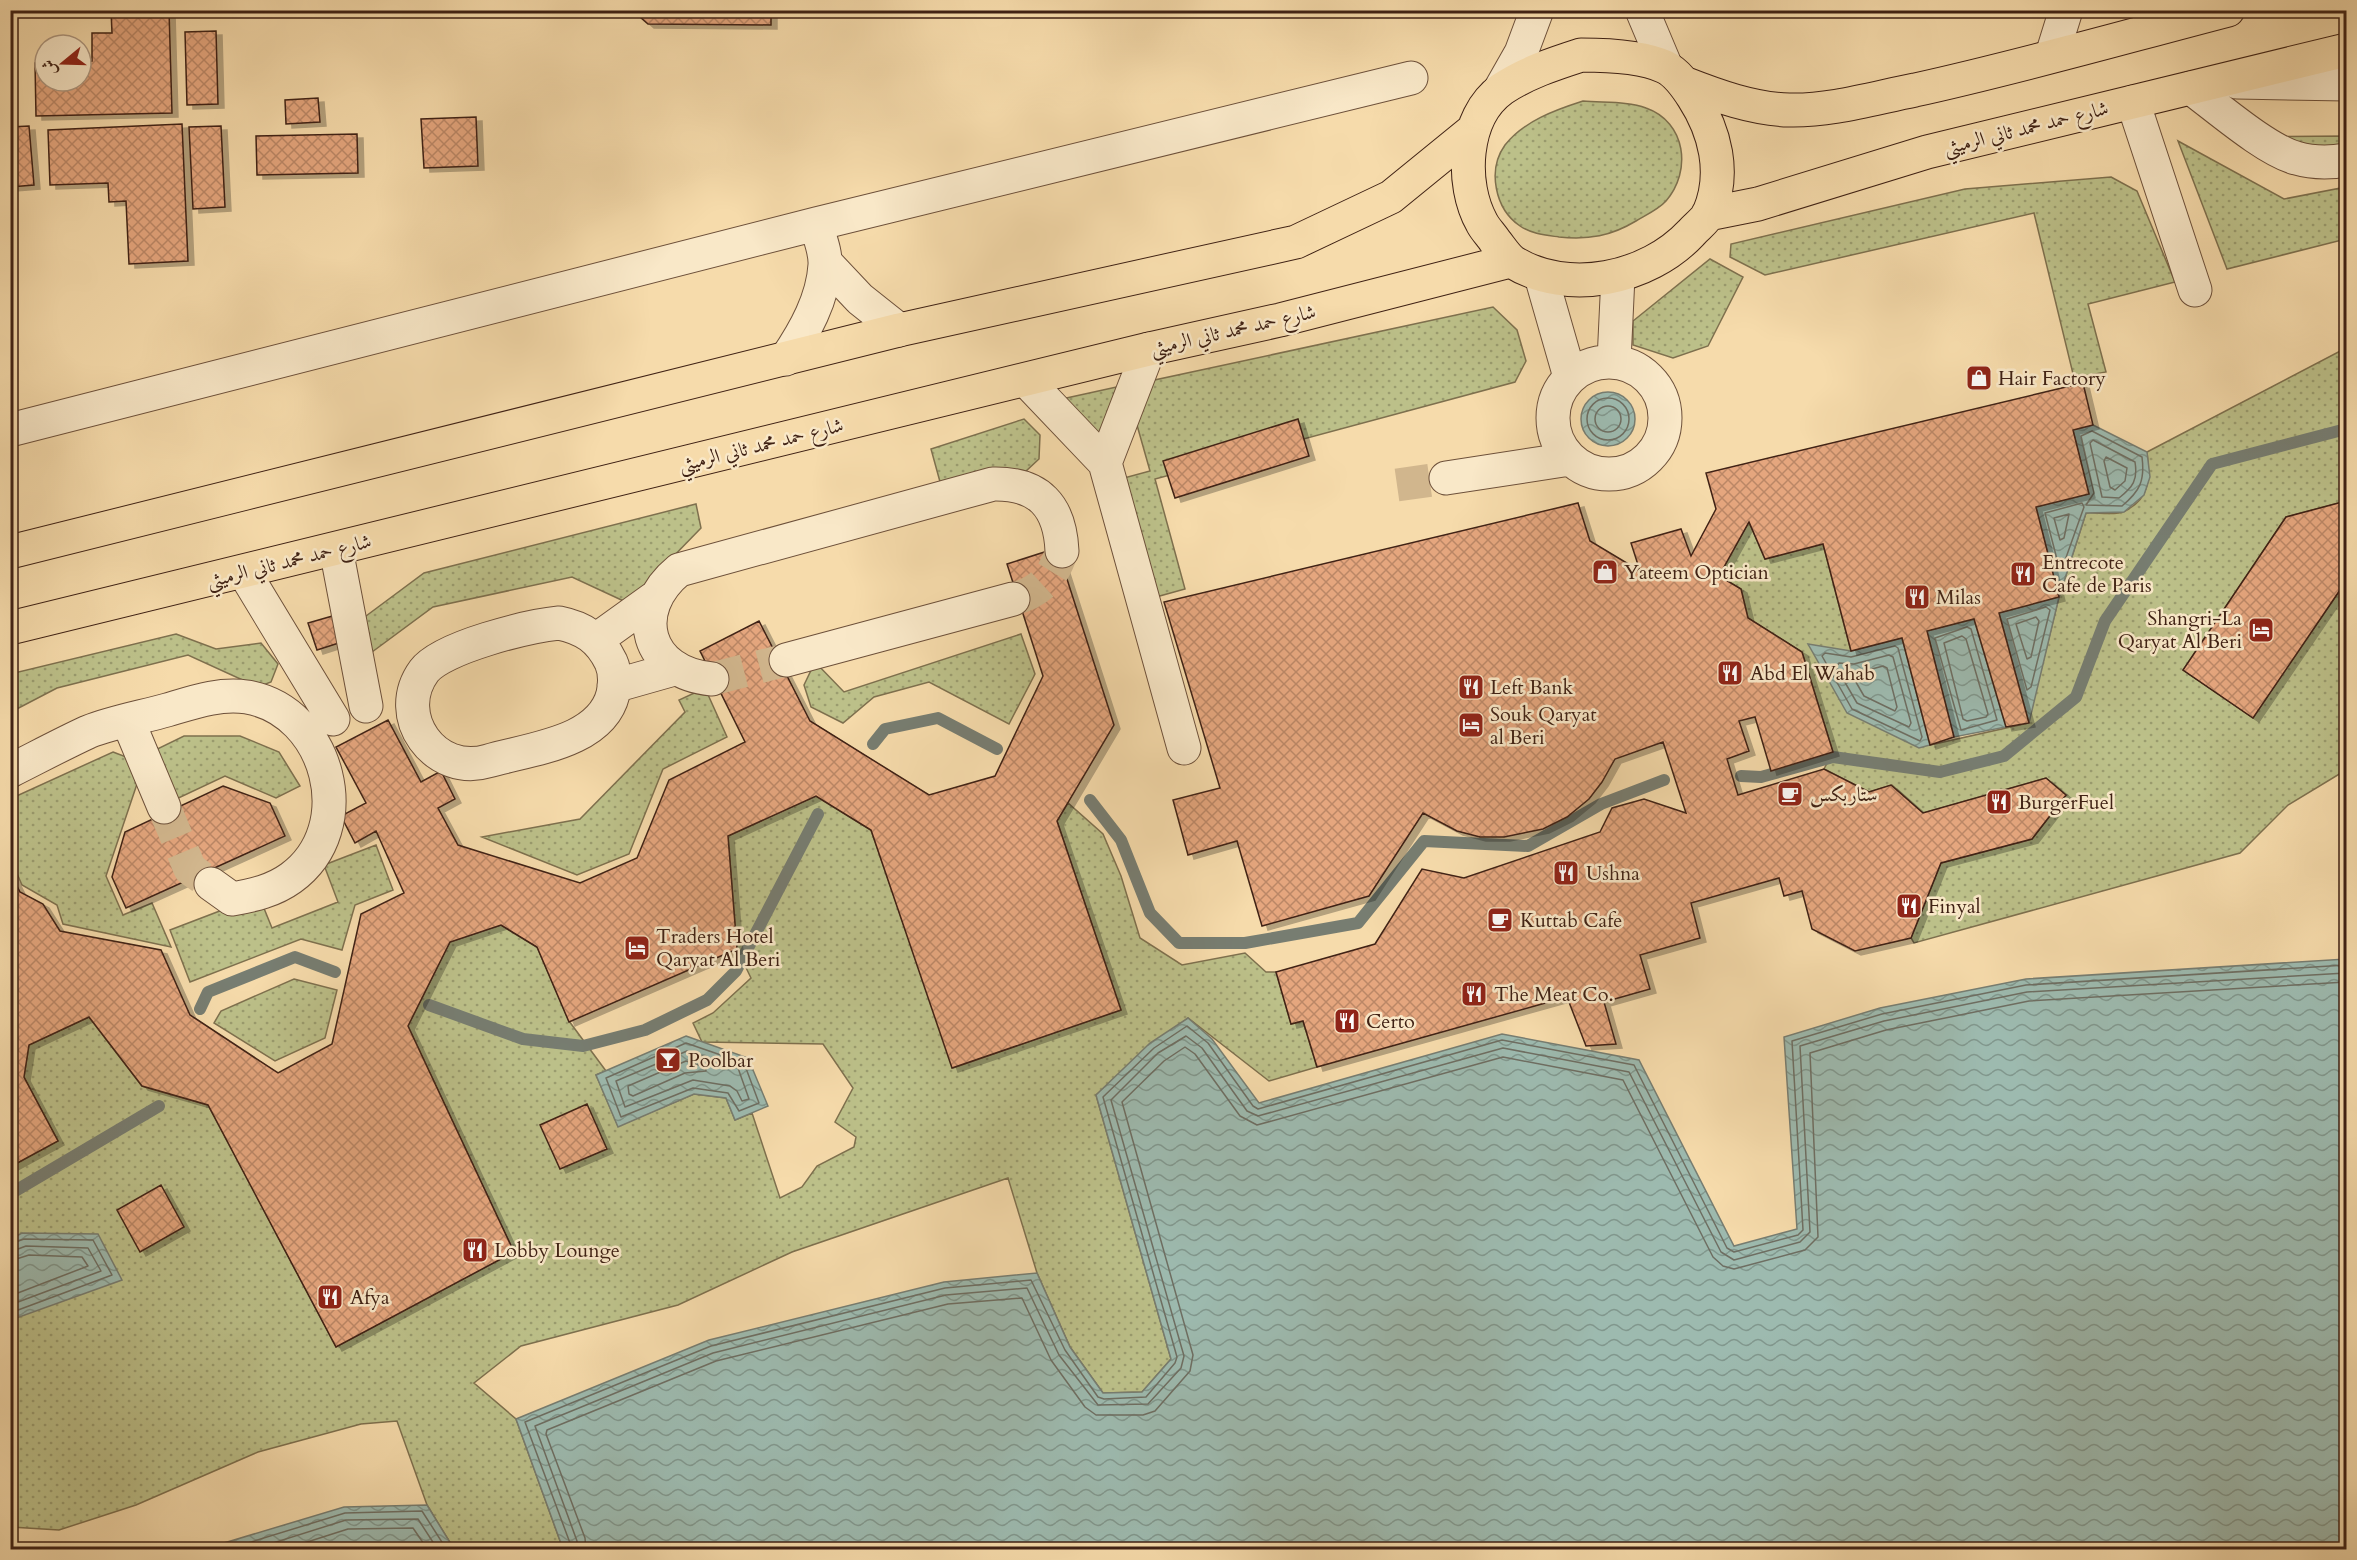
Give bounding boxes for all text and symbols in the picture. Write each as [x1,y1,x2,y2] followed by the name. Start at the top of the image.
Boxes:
[33,33,93,93] north arrow
[37,56,63,79] text: ش
[1941,94,2112,166] street label: شارع حمد محمد ثاني الرميثي
[1148,298,1320,367] street label: شارع حمد محمد ثاني الرميثي
[1964,363,1994,393] shop icon: Hair Factory
[1998,365,2106,392] place label: Hair Factory
[676,411,847,483] street label: شارع حمد محمد ثاني الرميثي
[204,527,375,599] street label: شارع حمد محمد ثاني الرميثي
[2042,549,2152,599] place label: Entrecote Cafe de Paris
[1590,557,1620,587] shop icon: Yateem Optician
[1624,559,1770,586] place label: Yateem Optician
[2008,559,2038,589] restaurant icon: Entrecote Cafe de Paris
[1902,582,1932,612] restaurant icon: Milas
[1936,584,1981,611] place label: Milas
[2118,605,2242,655] place label: Shangri-La Qaryat Al Beri
[2246,615,2276,645] hotel icon: Shangri-La Qaryat Al Beri
[1715,658,1745,688] restaurant icon: Abd El Wahab
[1750,660,1875,687] place label: Abd El Wahab
[1456,672,1486,702] restaurant icon: Left Bank
[1490,674,1574,701] place label: Left Bank
[1490,701,1597,751] place label: Souk Qaryat al Beri
[1456,710,1486,740] hotel icon: Souk Qaryat al Beri
[1775,779,1805,809] cafe icon: ستاربكس
[1810,781,1878,808] place label: ستاربكس
[1984,787,2014,817] restaurant icon: BurgerFuel
[2018,789,2114,816] place label: BurgerFuel
[1551,858,1581,888] restaurant icon: Ushna
[1586,860,1640,887] place label: Ushna
[1894,891,1924,921] restaurant icon: Finyal
[1928,893,1981,920] place label: Finyal
[1485,905,1515,935] cafe icon: Kuttab Cafe
[1520,907,1622,934] place label: Kuttab Cafe
[656,923,781,973] place label: Traders Hotel Qaryat Al Beri
[622,933,652,963] hotel icon: Traders Hotel Qaryat Al Beri
[1459,979,1489,1009] restaurant icon: The Meat Co.
[1494,981,1614,1008] place label: The Meat Co.
[1332,1006,1362,1036] restaurant icon: Certo
[1366,1008,1415,1035] place label: Certo
[653,1045,683,1075] bar icon: Poolbar
[688,1047,754,1074] place label: Poolbar
[460,1235,490,1265] restaurant icon: Lobby Lounge
[494,1237,620,1264] place label: Lobby Lounge
[315,1282,345,1312] restaurant icon: Afya
[350,1284,390,1311] place label: Afya

